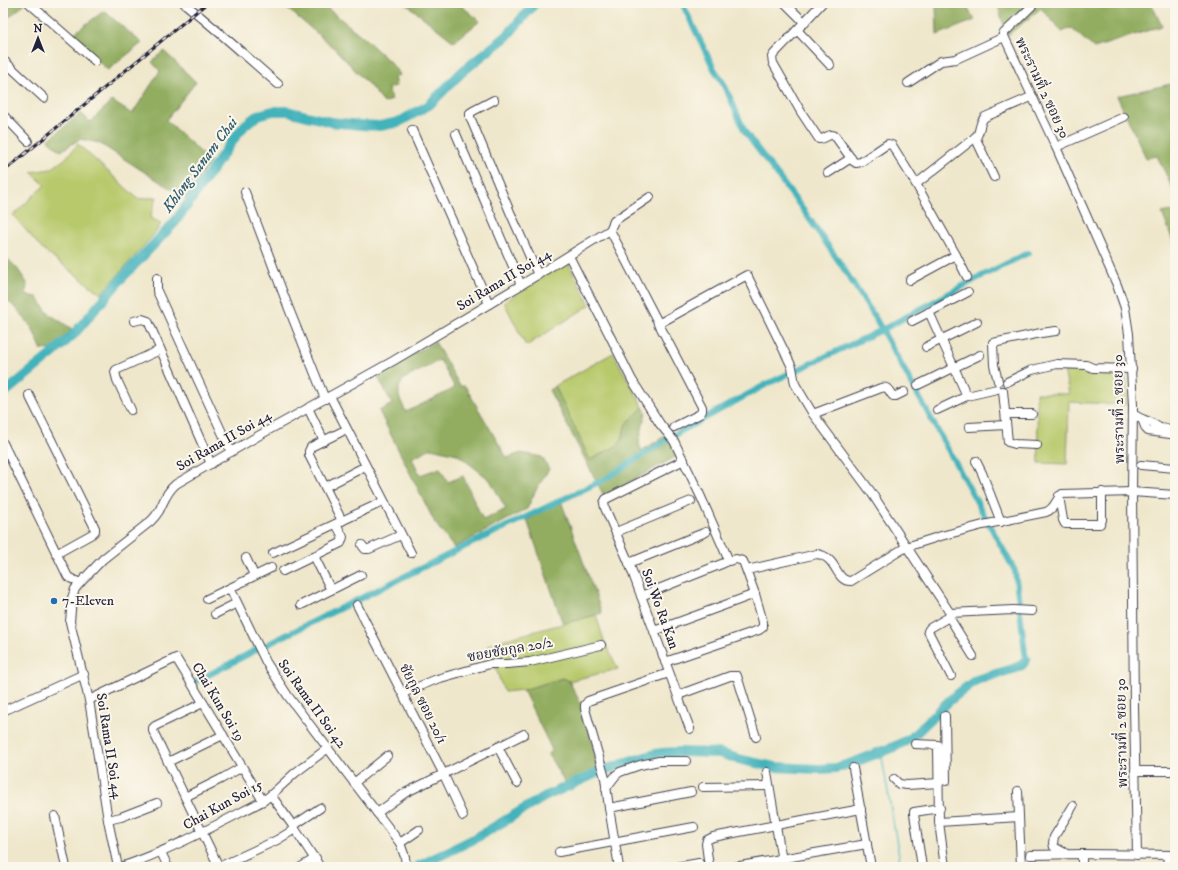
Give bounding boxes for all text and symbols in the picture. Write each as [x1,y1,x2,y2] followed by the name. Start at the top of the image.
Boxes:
[18,18,58,58] north arrow
[33,22,43,36] text: N
[1011,34,1075,141] street label: พระรามที่ 2 ซอย 30
[157,113,243,217] water label: Khlong Sanam Chai
[454,244,555,315] street label: Soi Rama II Soi 44
[1107,354,1129,464] street label: พระรามที่ 2 ซอย 30
[173,406,276,476] street label: Soi Rama II Soi 44
[637,566,683,652] street label: Soi Wo Ra Kan
[62,592,115,610] place label: 7-Eleven
[49,596,59,606] marker: 7-Eleven
[466,634,554,666] street label: ซอยชัยกูล 20/2
[274,656,350,752] street label: Soi Rama II Soi 42
[187,659,249,745] street label: Chai Kun Soi 19
[395,661,451,747] street label: ชัยกูล ซอย 20/1
[1110,678,1132,788] street label: พระรามที่ 2 ซอย 30
[92,692,126,801] street label: Soi Rama II Soi 44
[180,776,266,834] street label: Chai Kun Soi 15

